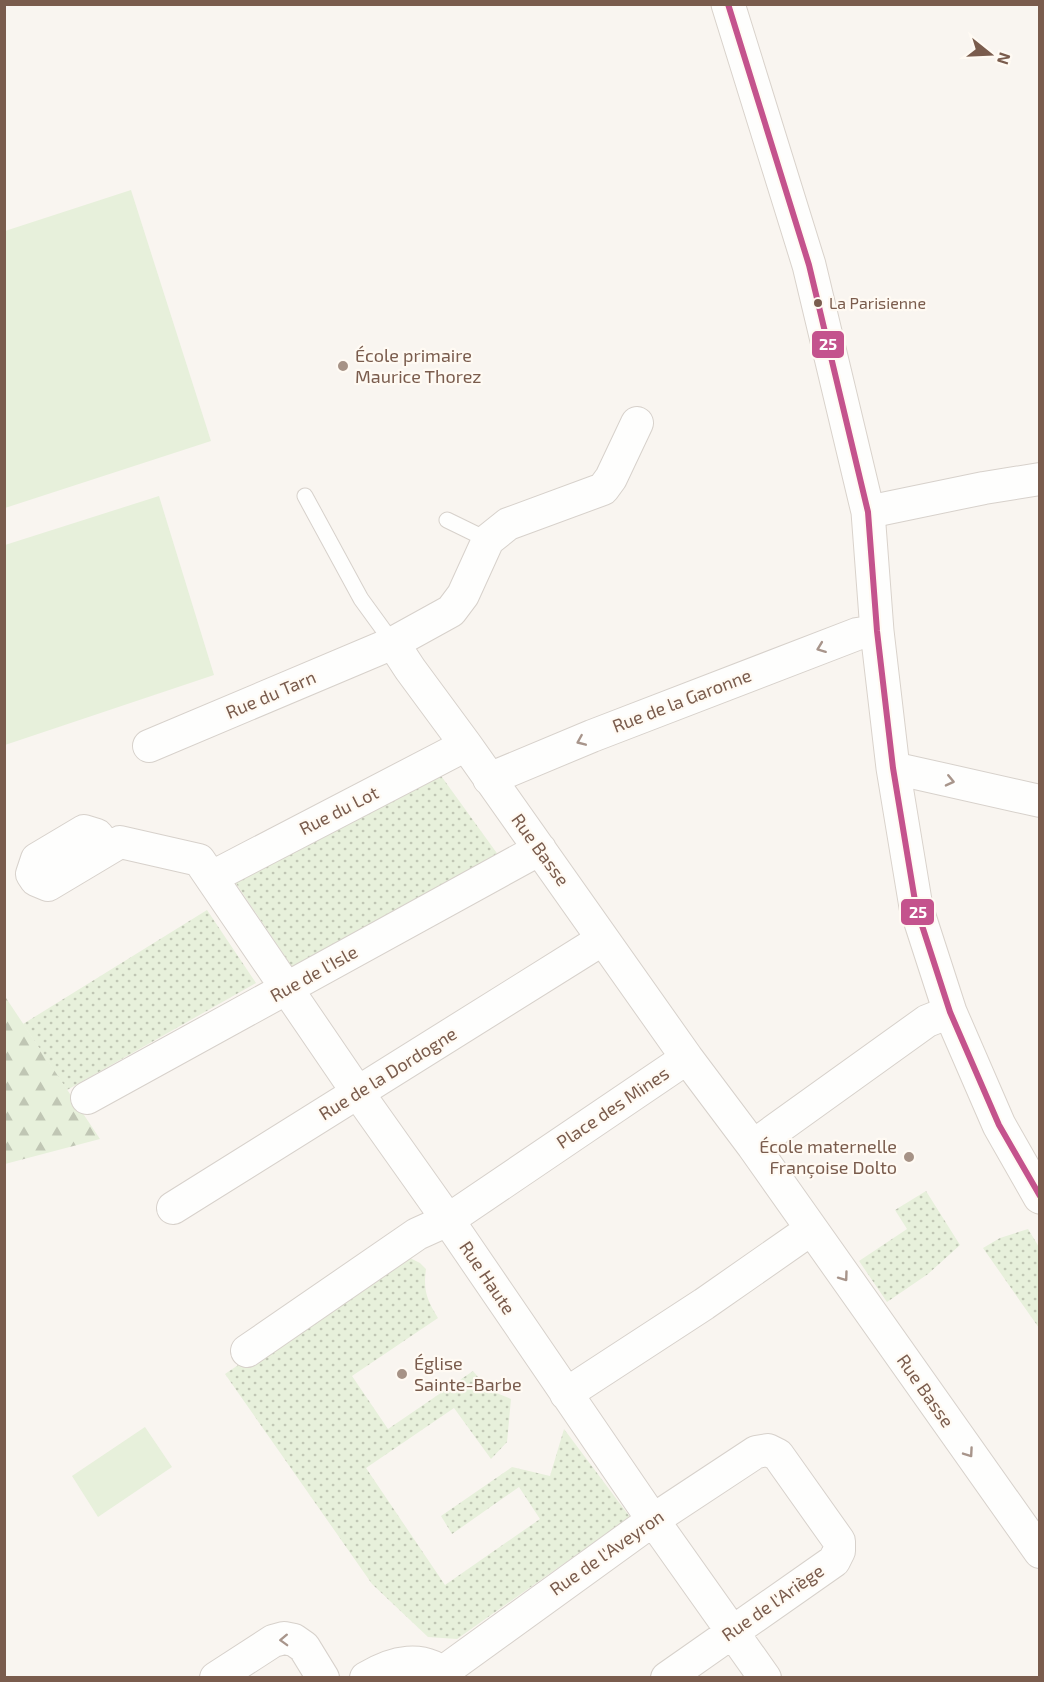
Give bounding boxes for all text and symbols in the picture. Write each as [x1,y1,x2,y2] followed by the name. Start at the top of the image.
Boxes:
[960,24,1020,84] north arrow
[994,50,1016,67] text: N
[829,293,926,312] place label: La Parisienne
[812,297,824,309] marker: La Parisienne
[811,330,845,359] line badge: 25
[819,334,837,353] text: 25
[355,344,482,387] place label: École primaire Maurice Thorez
[336,359,350,373] marker: École primaire Maurice Thorez
[816,640,827,653] one-way arrow
[609,663,754,737] street label: Rue de la Garonne
[222,665,319,723] street label: Rue du Tarn
[576,734,587,746] one-way arrow
[945,774,955,787] one-way arrow
[295,781,382,839] street label: Rue du Lot
[507,809,574,890] street label: Rue Basse
[900,898,935,926] line badge: 25
[909,902,927,921] text: 25
[266,940,361,1006] street label: Rue de l'Isle
[315,1022,460,1124] street label: Rue de la Dordogne
[552,1061,673,1153] street label: Place des Mines
[759,1135,897,1179] place label: École maternelle Françoise Dolto
[902,1150,916,1164] marker: École maternelle Françoise Dolto
[455,1237,520,1318] street label: Rue Haute
[837,1271,848,1282] one-way arrow
[893,1350,959,1431] street label: Rue Basse
[414,1352,522,1395] place label: Église Sainte-Barbe
[395,1367,409,1381] marker: Église Sainte-Barbe
[962,1446,973,1457] one-way arrow
[545,1505,668,1600] street label: Rue de l'Aveyron
[717,1559,828,1645] street label: Rue de l'Ariège
[279,1634,288,1647] one-way arrow

